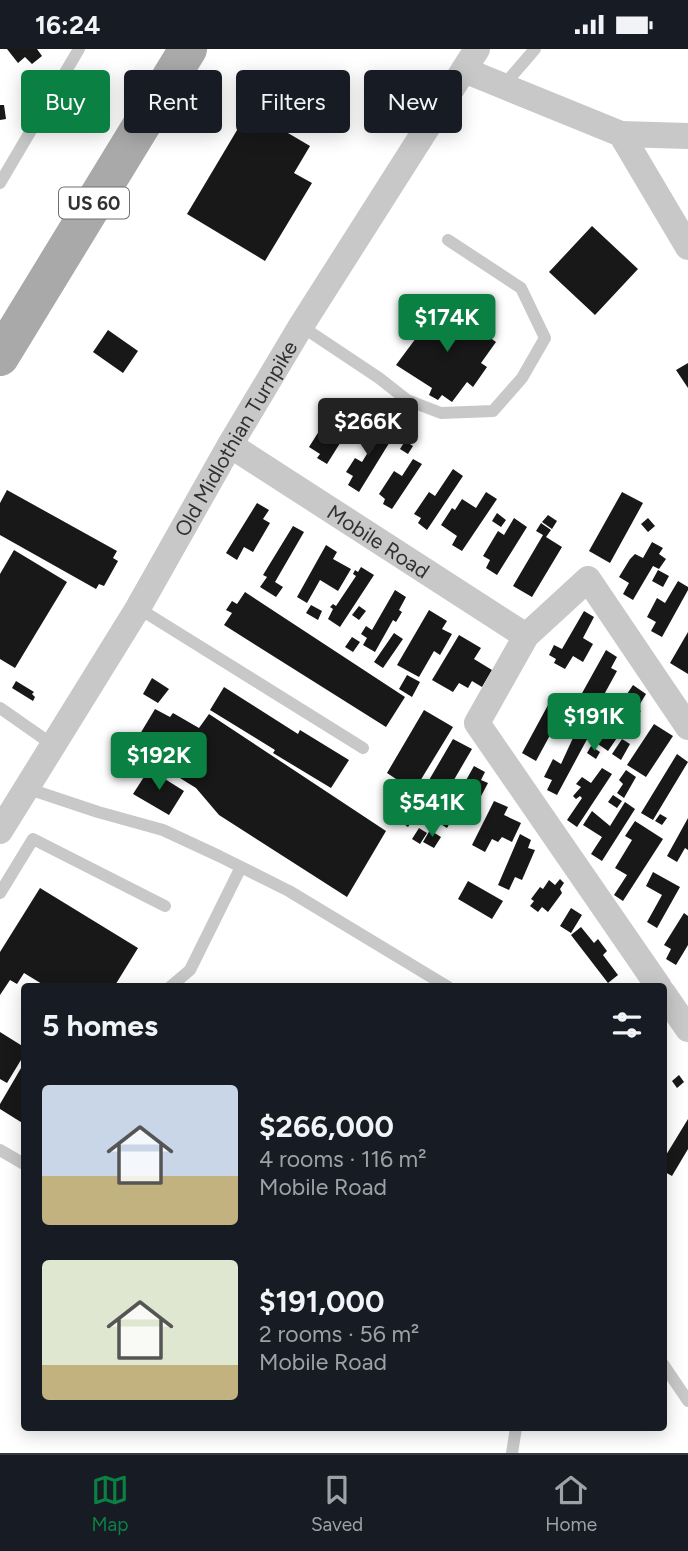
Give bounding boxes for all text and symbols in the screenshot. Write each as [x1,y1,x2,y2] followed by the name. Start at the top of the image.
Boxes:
[35,9,100,41] text: 16:24
[21,70,110,133] chip: Buy
[124,70,222,133] chip: Rent
[236,70,350,133] chip: Filters
[364,70,462,133] chip: New
[59,187,129,219] road number: US 60
[398,295,496,354] pin: $174K
[414,303,480,331] text: $174K
[169,336,302,540] street label: Old Midlothian Turnpike
[319,399,417,458] pin: $266K
[334,407,402,435] text: $266K
[323,499,435,583] street label: Mobile Road
[545,693,643,753] pin: $191K
[564,702,624,730] text: $191K
[110,733,208,792] pin: $192K
[127,741,191,769] text: $192K
[383,779,481,839] pin: $541K
[399,788,465,816] text: $541K
[608,1006,646,1044] icon: filters
[42,1007,158,1044] text: 5 homes
[259,1108,394,1145] text: $266,000
[98,1113,182,1197] icon: home
[259,1145,427,1173] text: 4 rooms · 116 m²
[259,1173,387,1201] text: Mobile Road
[259,1283,384,1320] text: $191,000
[98,1288,182,1372] icon: home
[259,1320,419,1348] text: 2 rooms · 56 m²
[259,1348,387,1376] text: Mobile Road
[91,1471,129,1536] tab: Map
[311,1471,363,1536] tab: Saved
[545,1471,597,1536] tab: Home

